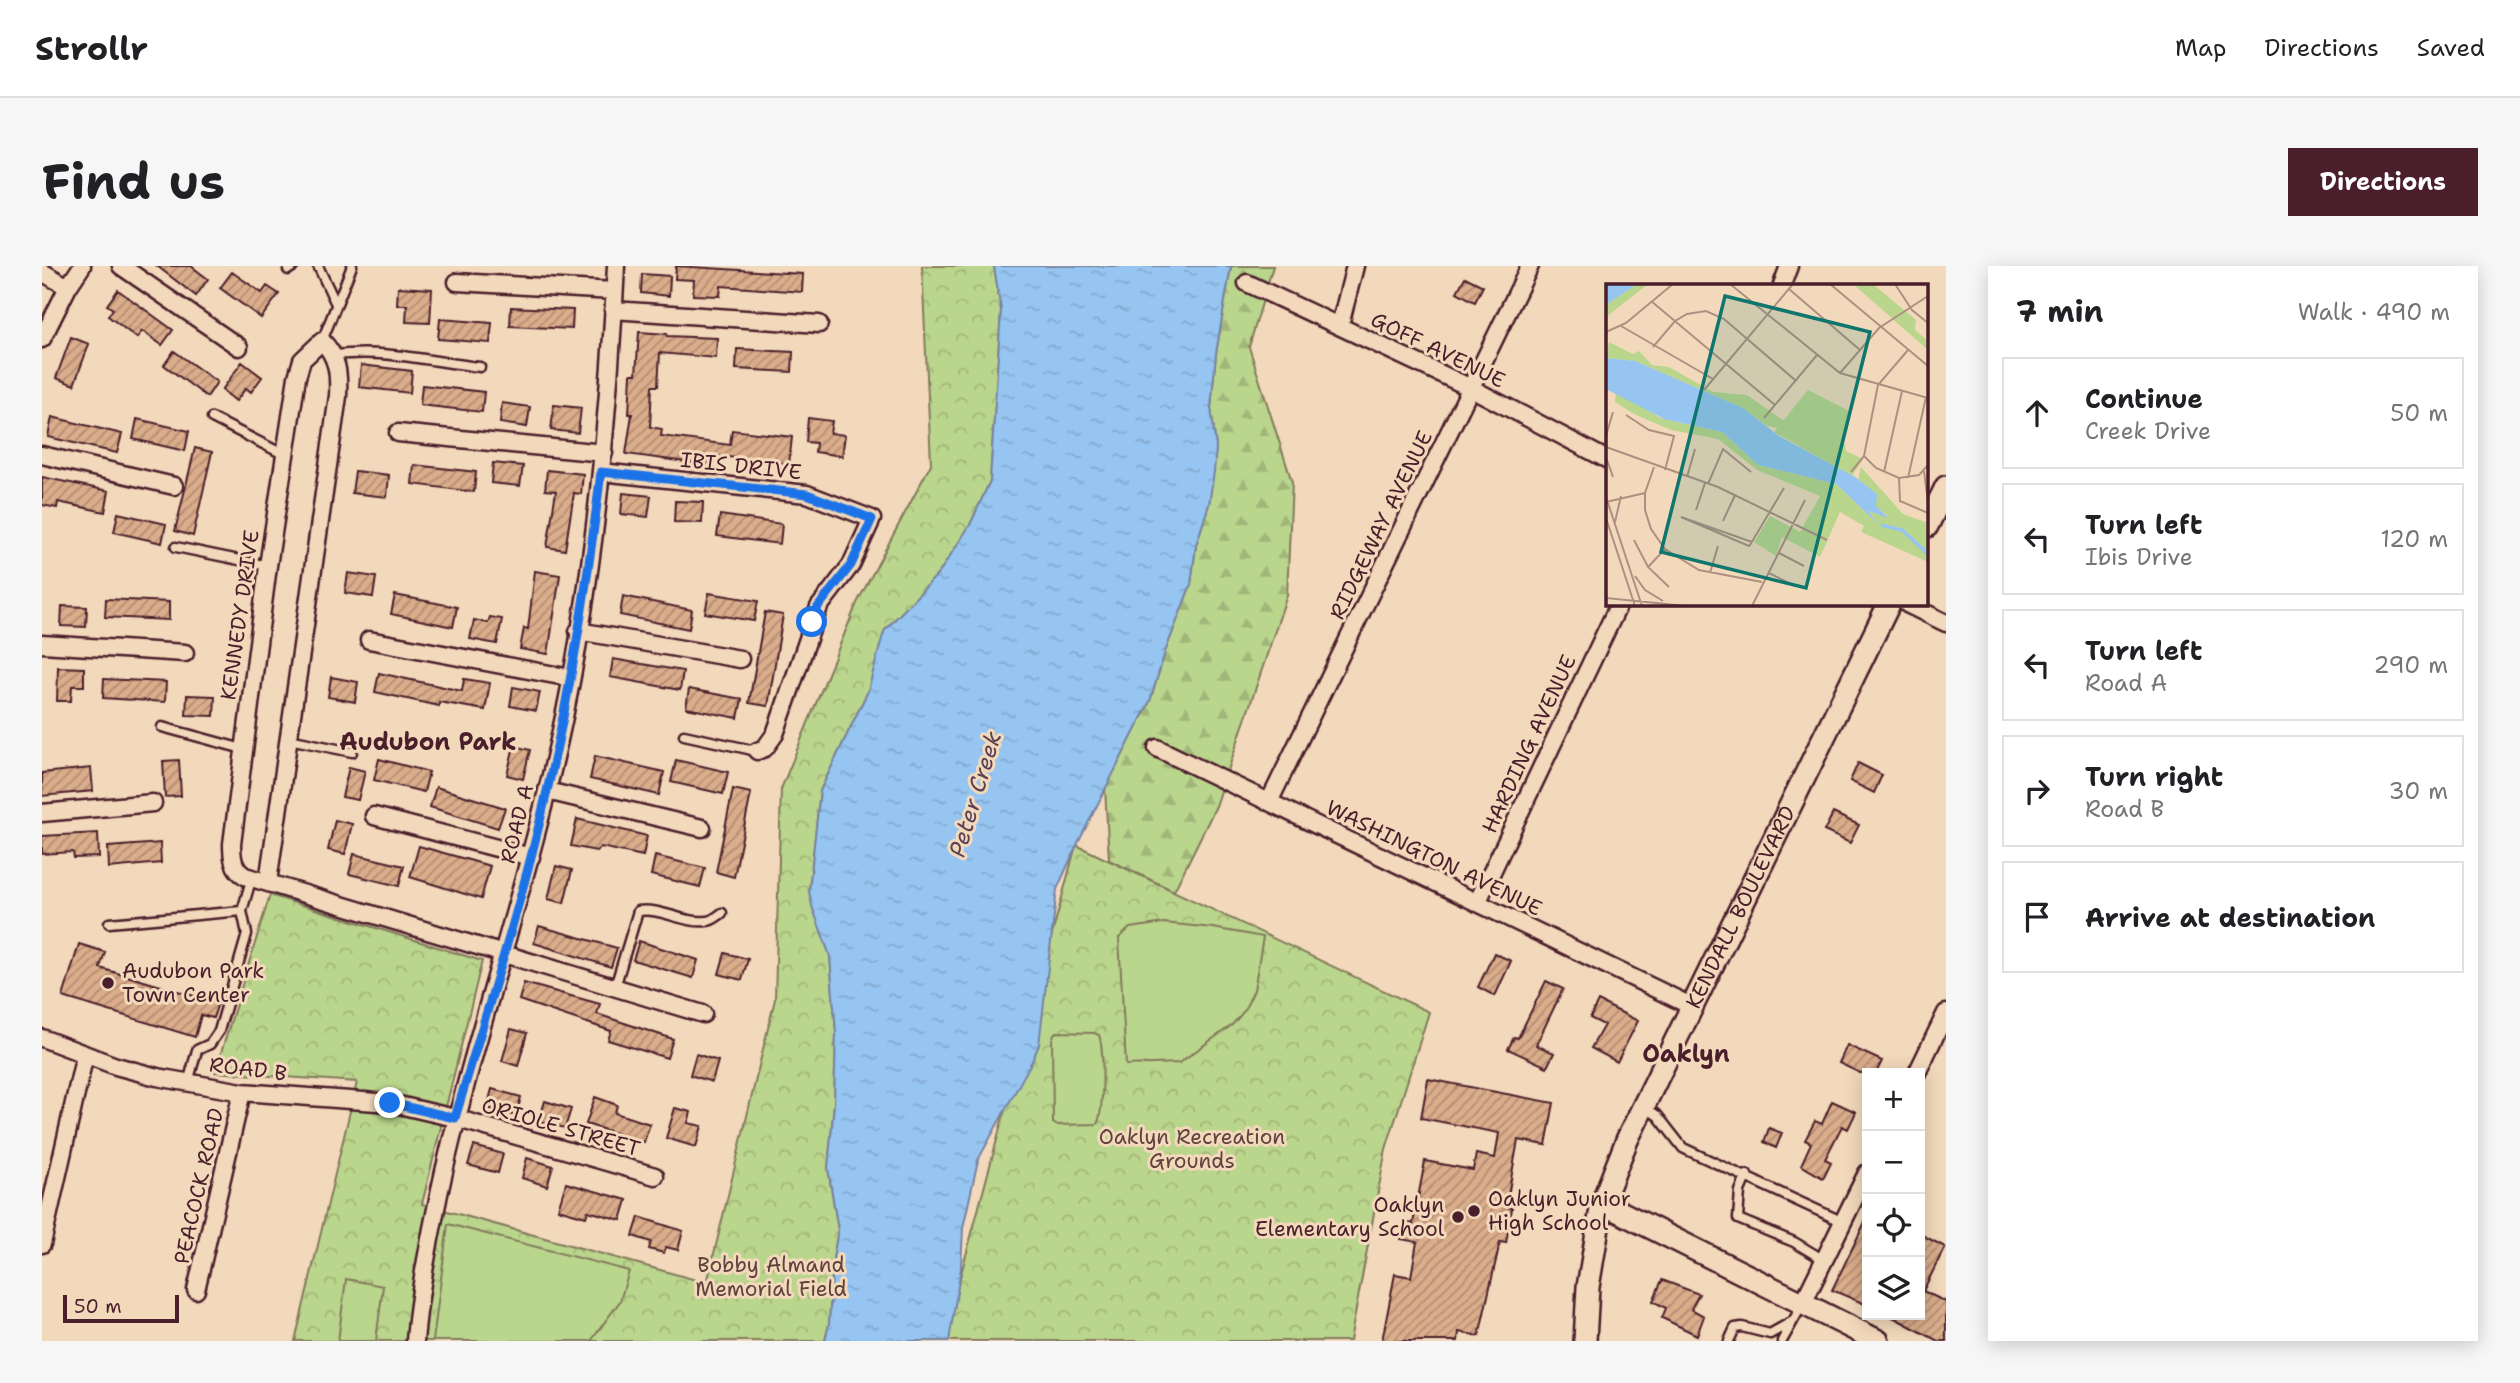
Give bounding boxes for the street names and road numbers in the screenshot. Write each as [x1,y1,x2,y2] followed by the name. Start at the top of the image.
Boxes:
[1366,305,1510,395] street label: GOFF AVENUE
[1323,426,1439,624] street label: RIDGEWAY AVENUE
[679,446,803,486] street label: IBIS DRIVE
[214,528,266,702] street label: KENNEDY DRIVE
[1475,650,1583,838] street label: HARDING AVENUE
[494,781,540,867] street label: ROAD A
[1321,794,1547,922] street label: WASHINGTON AVENUE
[1679,801,1802,1013] street label: KENDALL BOULEVARD
[208,1050,288,1088] street label: ROAD B
[478,1091,644,1163] street label: ORIOLE STREET
[167,1105,231,1267] street label: PEACOCK ROAD

